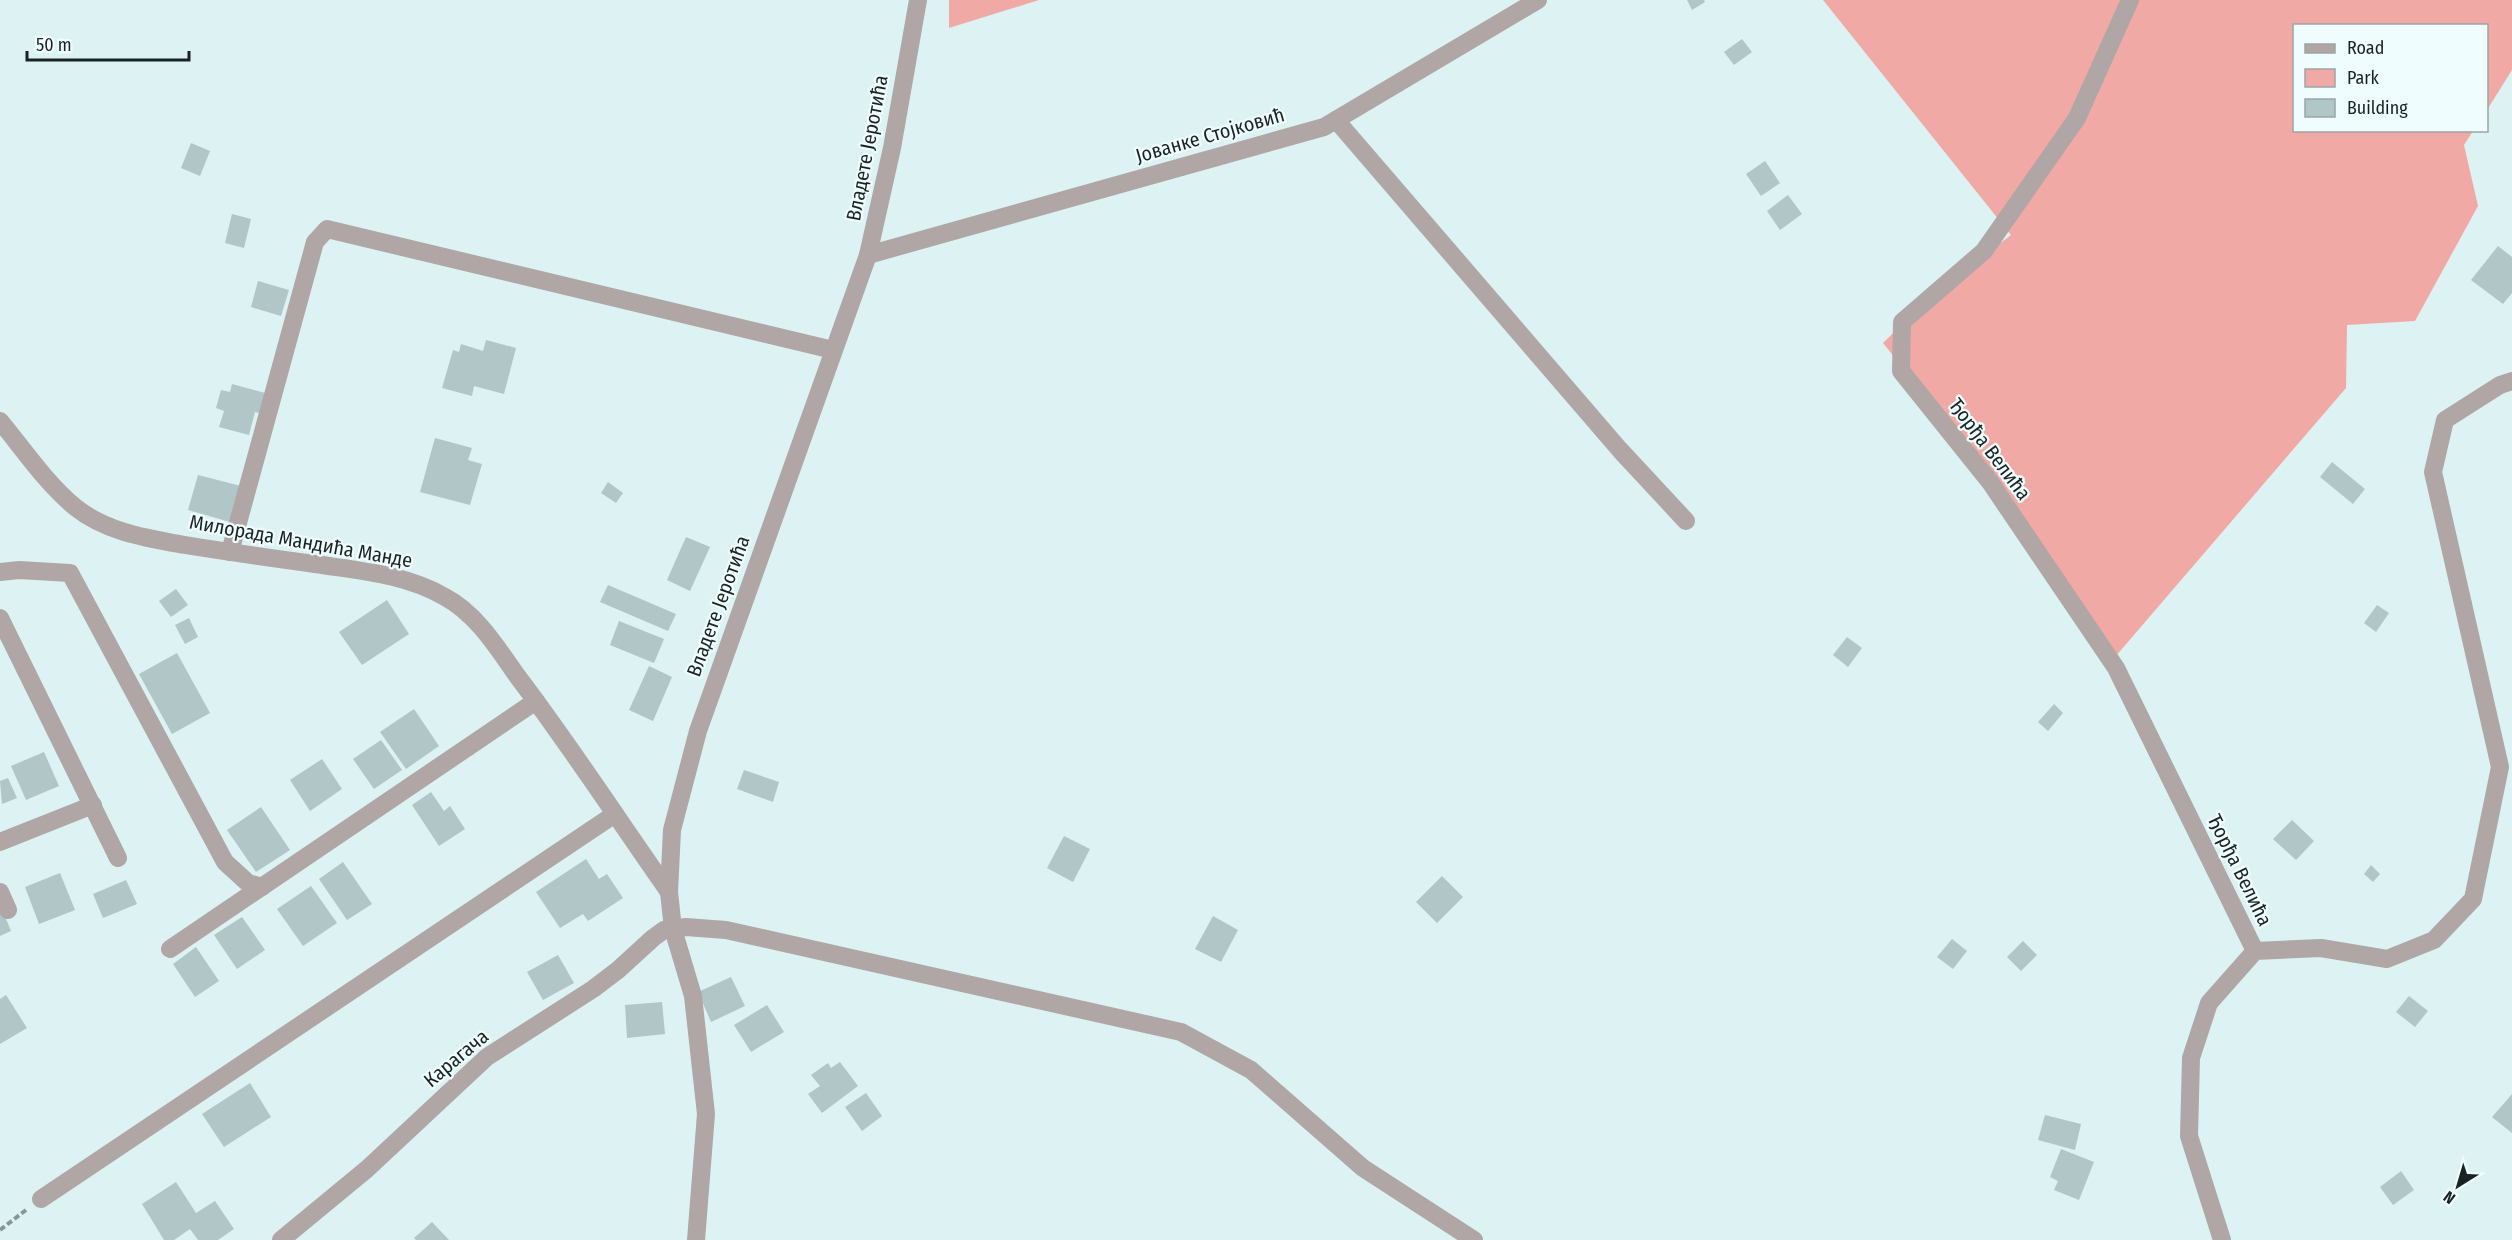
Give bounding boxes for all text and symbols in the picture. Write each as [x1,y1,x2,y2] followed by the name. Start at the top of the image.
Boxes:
[27,24,189,62] scale bar
[2293,24,2488,132] legend
[36,34,72,56] text: 50 m
[2347,37,2384,59] text: Road
[2347,67,2380,89] text: Park
[841,73,893,223] street label: Владете Јеротића
[2347,97,2408,119] text: Building
[1133,102,1287,168] street label: Јованке Стојковић
[1944,393,2036,505] street label: Ђорђа Велића
[188,510,414,572] street label: Милорада Мандића Манде
[681,532,755,680] street label: Владете Јеротића
[2203,810,2277,930] street label: Ђорђа Велића
[419,1024,493,1092] street label: Карагача
[2428,1156,2488,1216] north arrow
[2440,1187,2459,1208] text: N

